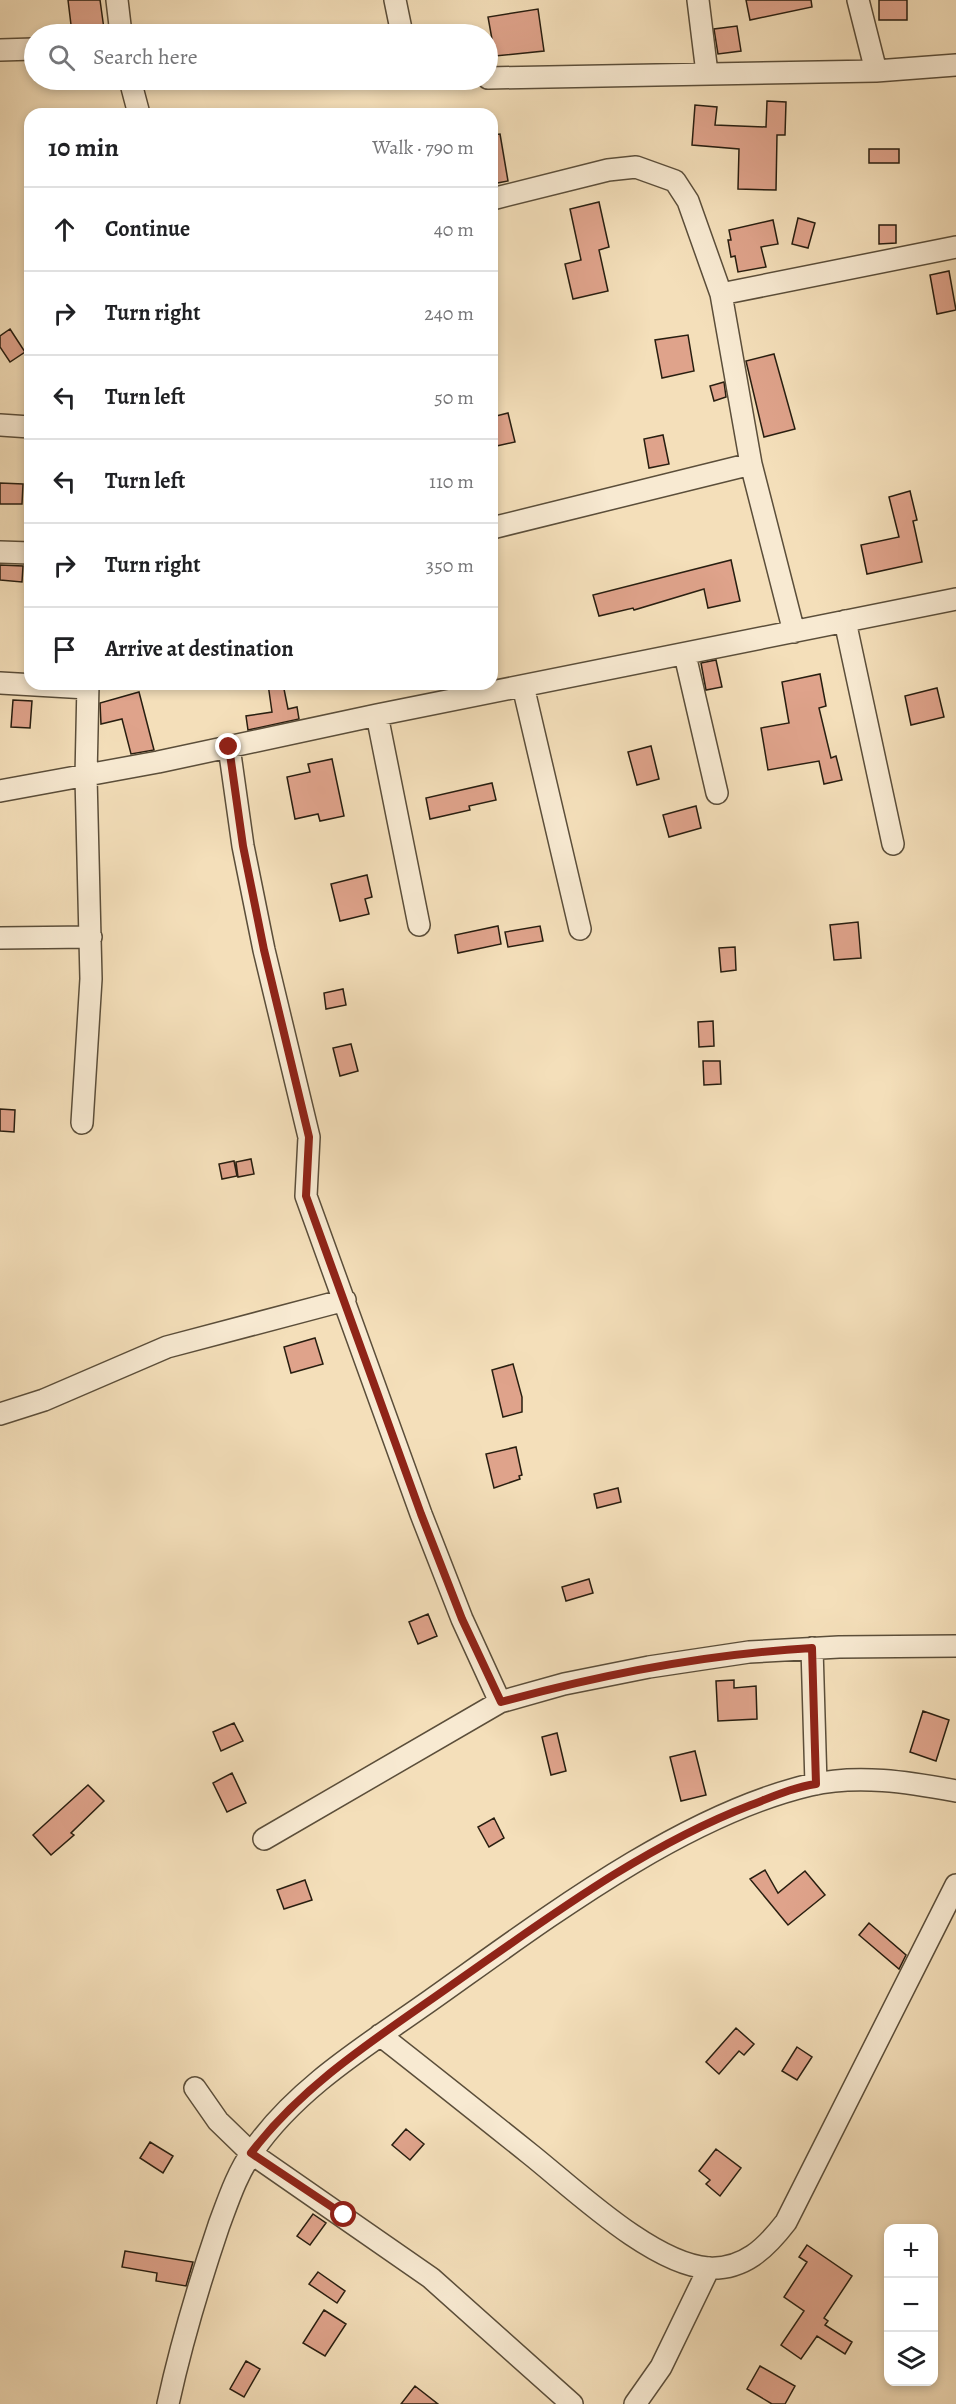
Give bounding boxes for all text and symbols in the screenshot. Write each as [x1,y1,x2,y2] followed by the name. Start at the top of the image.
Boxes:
[24,24,498,90] search box
[45,41,78,74] icon: search
[93,42,198,72] text: Search here
[48,130,119,165] text: 10 min
[372,134,474,161] text: Walk · 790 m
[48,213,81,246] icon: ahead
[105,214,190,244] text: Continue
[434,216,474,243] text: 40 m
[48,297,81,330] icon: right
[105,298,201,328] text: Turn right
[424,300,474,327] text: 240 m
[48,381,81,414] icon: left
[105,382,185,412] text: Turn left
[434,384,474,411] text: 50 m
[48,465,81,498] icon: left
[105,466,185,496] text: Turn left
[429,468,474,495] text: 110 m
[48,549,81,582] icon: right
[105,550,201,580] text: Turn right
[426,552,474,579] text: 350 m
[48,633,81,666] icon: arrive
[105,634,294,664] text: Arrive at destination
[215,733,241,759] route end
[330,2201,356,2227] route start
[884,2224,938,2386] map controls
[884,2224,938,2278] button: +
[884,2278,938,2332] button: −
[884,2332,938,2386] button: layers

